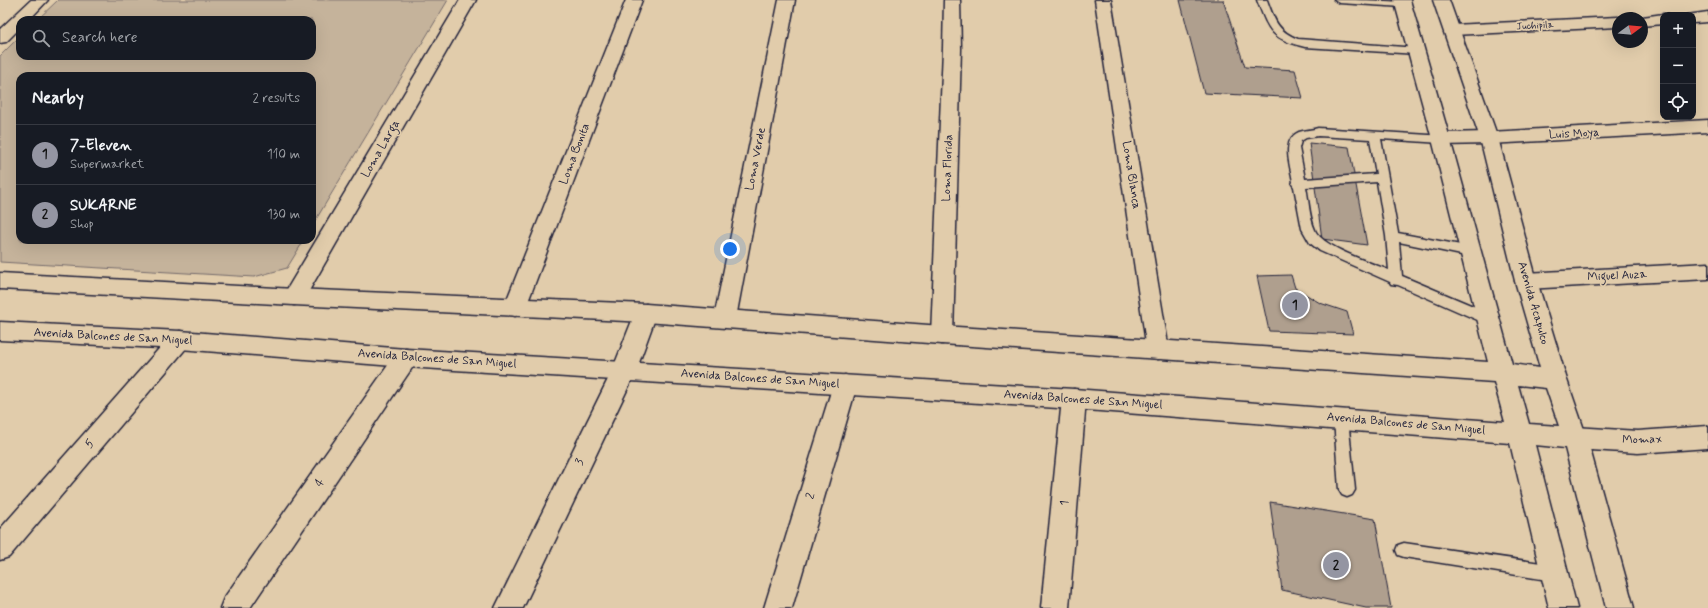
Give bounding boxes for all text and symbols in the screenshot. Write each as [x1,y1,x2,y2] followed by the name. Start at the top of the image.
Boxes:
[1612,12,1648,48] north arrow
[1660,12,1696,120] map controls
[1660,12,1696,48] button: +
[16,16,316,60] search box
[1516,18,1555,33] street label: Juchipila
[30,27,52,49] icon: search
[62,28,138,48] text: Search here
[1660,48,1696,84] button: −
[1660,84,1696,120] button: locate
[32,87,84,109] text: Nearby
[253,90,300,107] text: 2 results
[358,117,405,181] street label: Loma Larga
[556,121,594,187] street label: Loma Bonita
[1548,125,1600,143] street label: Luis Moya
[742,126,770,192] street label: Loma Verde
[939,134,957,202] street label: Loma Florida
[70,136,132,156] text: 7-Eleven
[1118,140,1144,210] street label: Loma Blanca
[42,146,48,163] text: 1
[267,146,300,163] text: 110 m
[70,156,144,173] text: Supermarket
[70,196,137,216] text: SUKARNE
[42,206,48,223] text: 2
[267,206,300,223] text: 130 m
[70,216,94,233] text: Shop
[720,239,740,259] your location
[1514,260,1553,346] street label: Avenida Acapulco
[1587,266,1648,287] street label: Miguel Auza
[1282,290,1308,320] pin: 1
[33,325,193,349] street label: Avenida Balcones de San Miguel
[357,345,517,373] street label: Avenida Balcones de San Miguel
[680,365,840,393] street label: Avenida Balcones de San Miguel
[1003,386,1163,414] street label: Avenida Balcones de San Miguel
[1326,409,1486,439] street label: Avenida Balcones de San Miguel
[1622,432,1662,448] street label: Momax
[82,436,98,452] street label: 5
[572,456,589,468] street label: 3
[311,476,329,490] street label: 4
[802,491,820,501] street label: 2
[1057,500,1073,506] street label: 1
[1323,550,1349,580] pin: 2

